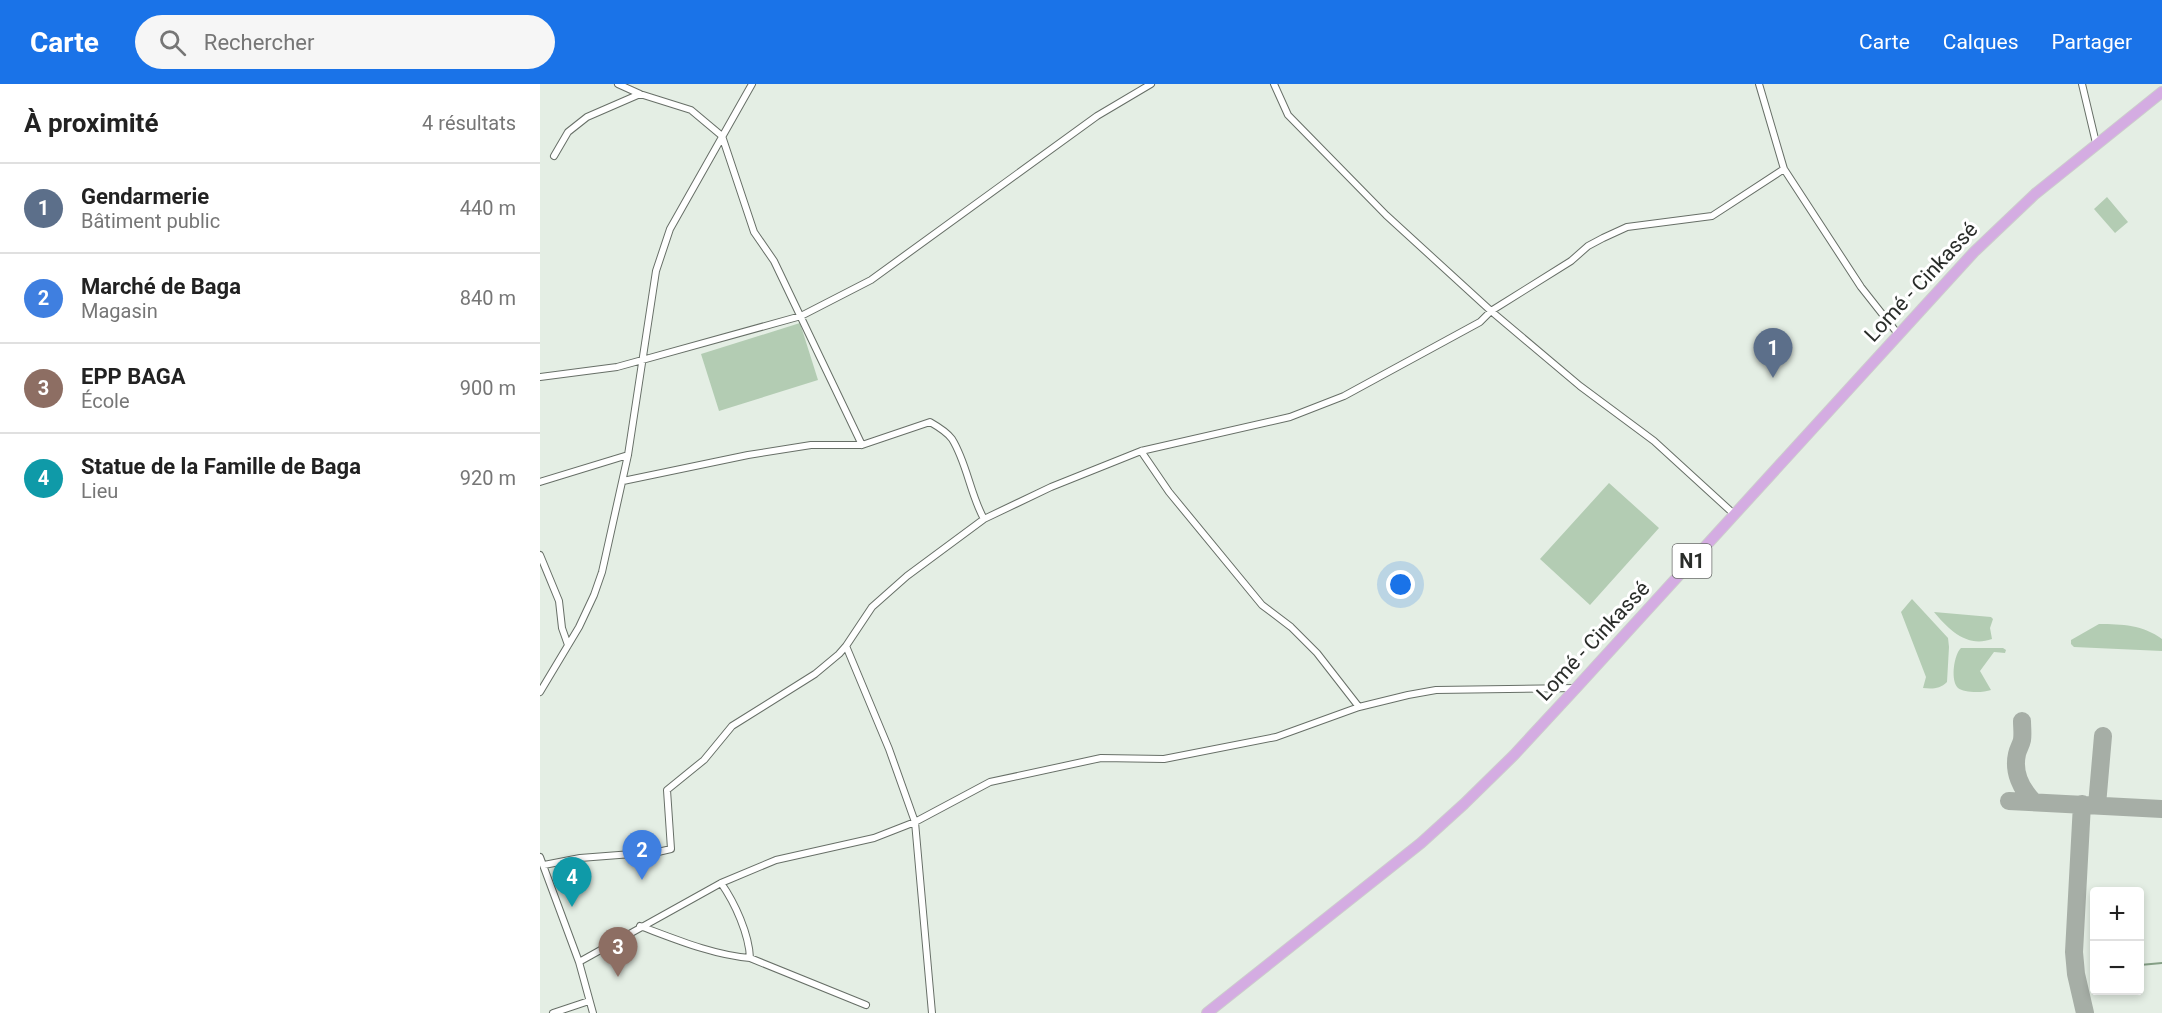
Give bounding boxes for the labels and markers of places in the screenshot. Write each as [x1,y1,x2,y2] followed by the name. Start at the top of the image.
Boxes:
[1754,328,1792,378] pin: 1
[622,830,662,880] pin: 2
[552,858,591,907] pin: 4
[598,928,638,977] pin: 3

